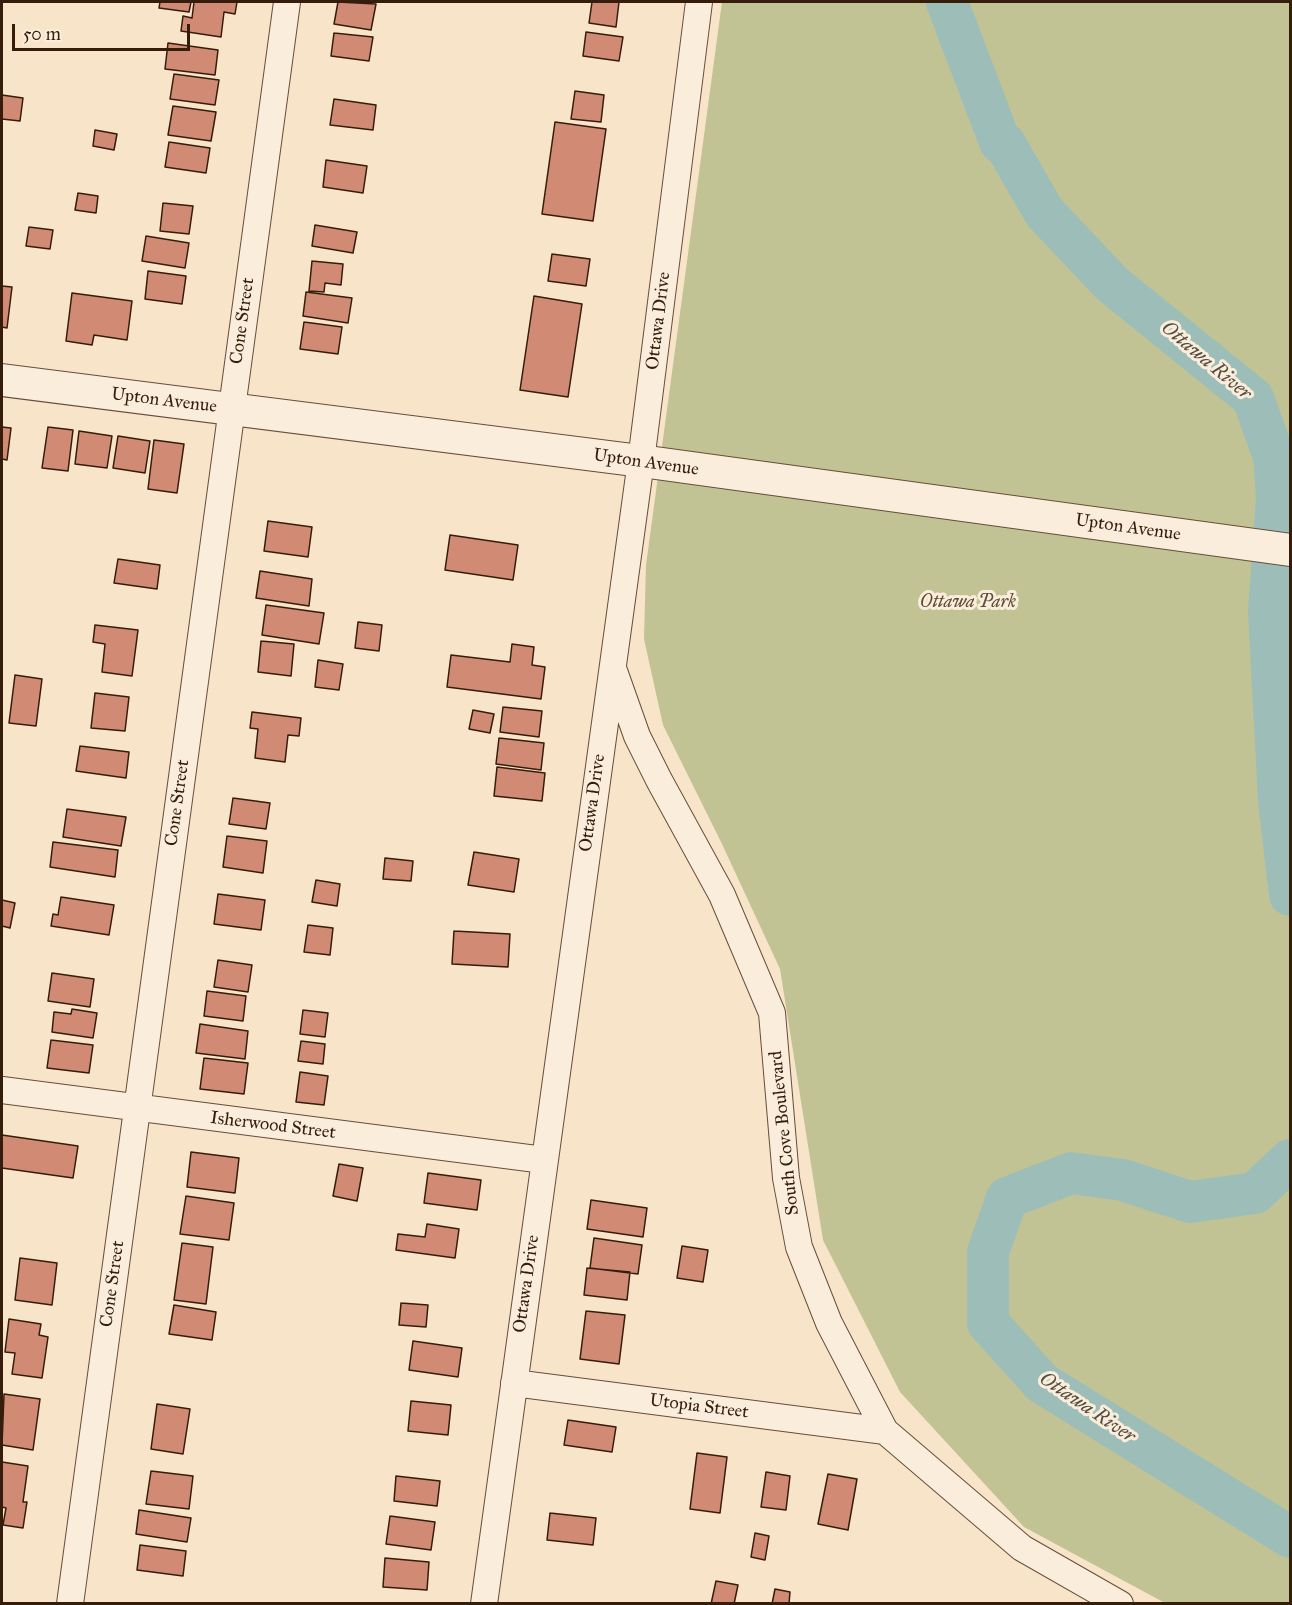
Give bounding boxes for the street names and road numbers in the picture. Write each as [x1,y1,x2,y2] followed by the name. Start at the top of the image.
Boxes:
[642,271,676,371] street label: Ottawa Drive
[226,276,260,366] street label: Cone Street
[110,384,218,418] street label: Upton Avenue
[592,445,700,481] street label: Upton Avenue
[1074,510,1182,546] street label: Upton Avenue
[575,753,611,853] street label: Ottawa Drive
[161,758,195,848] street label: Cone Street
[766,1050,804,1216] street label: South Cove Boulevard
[209,1108,337,1144] street label: Isherwood Street
[509,1234,545,1334] street label: Ottawa Drive
[96,1239,130,1329] street label: Cone Street
[648,1390,750,1424] street label: Utopia Street

